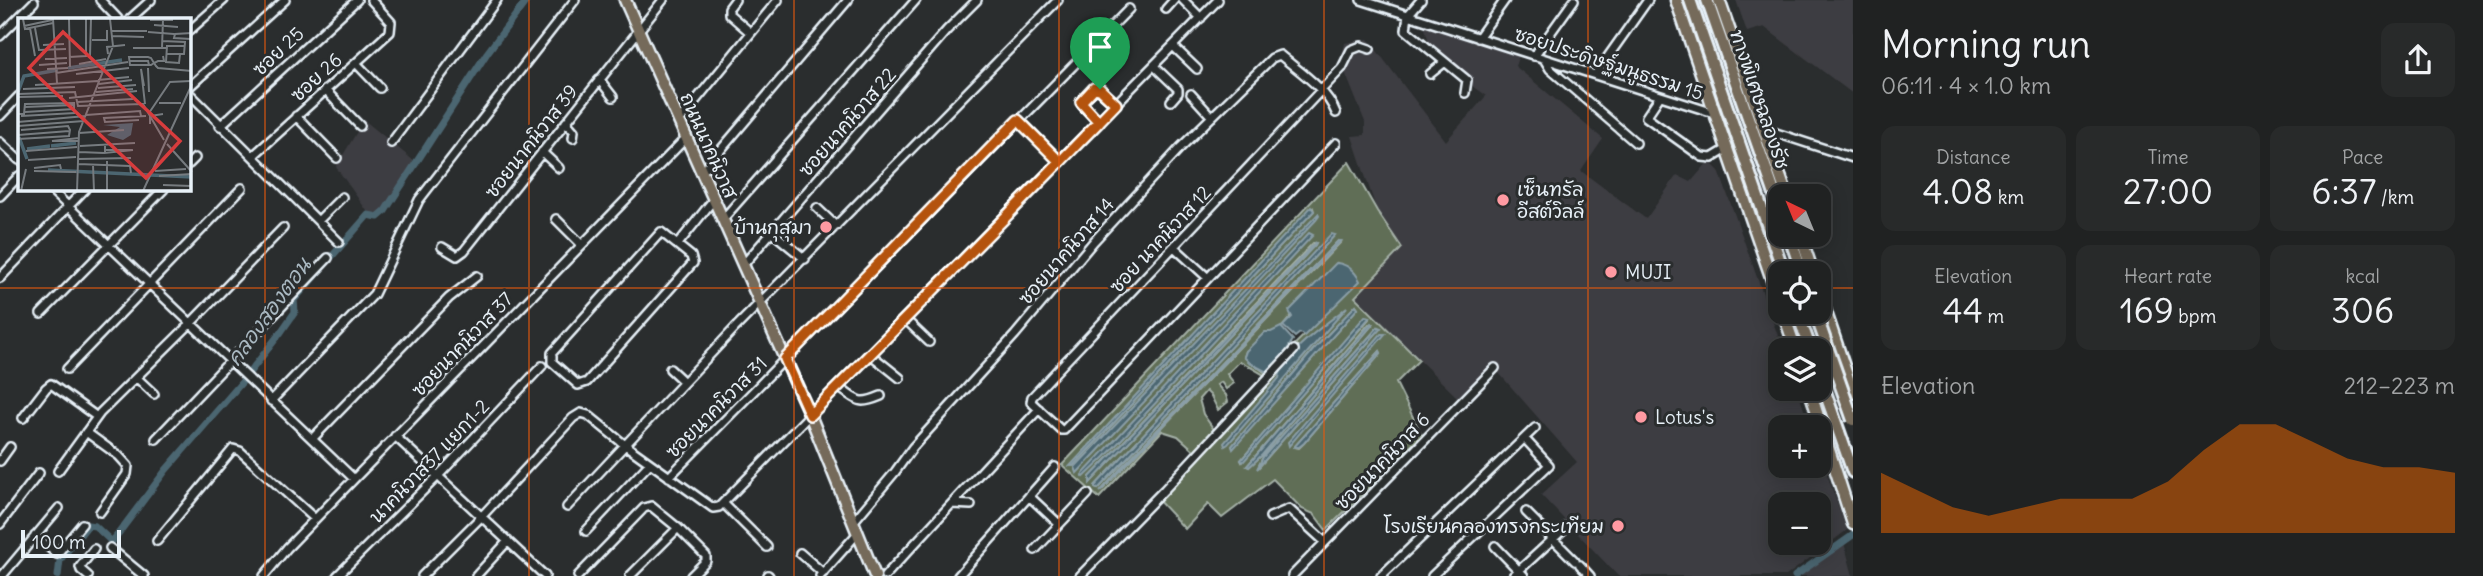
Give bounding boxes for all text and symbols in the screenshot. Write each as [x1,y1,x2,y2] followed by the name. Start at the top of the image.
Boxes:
[1070,17,1130,89] pin
[18,18,191,191] inset map
[247,21,309,81] street label: ซอย 25
[1511,21,1707,108] street label: ซอยประดิษฐ์มนูธรรม 15
[1881,21,2091,68] text: Morning run
[2381,23,2455,97] button: share
[1725,26,1795,172] street label: ทางพิเศษฉลองรัช
[1081,28,1119,66] icon: arrive
[285,48,347,106] street label: ซอย 26
[793,63,901,181] street label: ซอยนาคนิวาส 22
[1881,71,2051,100] text: 06:11 · 4 × 1.0 km
[479,80,583,202] street label: ซอยนาคนิวาส 39
[675,89,744,203] street label: ถนนนาคนิวาส
[1936,145,2010,169] text: Distance
[2147,145,2189,169] text: Time
[2342,145,2383,169] text: Pace
[1923,169,1993,213] text: 4.08
[2123,169,2213,213] text: 27:00
[2311,169,2376,213] text: 6:37
[1517,177,1585,223] place label: เซ็นทรัล อีสต์วิลล์
[1104,180,1216,298] street label: ซอย นาคนิวาส 12
[1768,184,1830,247] north arrow
[1768,184,1831,555] map controls
[1993,185,2024,209] text: km
[2376,185,2414,209] text: /km
[1495,192,1511,208] marker: เซ็นทรัล อีสต์วิลล์
[1013,193,1119,309] street label: ซอยนาคนิวาส 14
[734,215,812,242] place label: บ้านกุสุมา
[818,219,834,235] marker: บ้านกุสุมา
[220,252,317,371] water label: คลองสองตอน
[1625,260,1671,284] place label: MUJI
[1768,261,1831,324] button: locate
[1603,264,1619,280] marker: MUJI
[1934,264,2012,288] text: Elevation
[2124,264,2212,288] text: Heart rate
[2346,264,2380,288] text: kcal
[406,287,518,401] street label: ซอยนาคนิวาส 37
[1943,288,1983,332] text: 44
[2120,288,2174,332] text: 169
[2331,288,2394,332] text: 306
[1983,304,2004,328] text: m
[2174,304,2216,328] text: bpm
[1768,338,1831,401] button: layers
[660,351,772,463] street label: ซอยนาคนิวาส 31
[1881,371,1975,400] text: Elevation
[2344,371,2455,400] text: 212–223 m
[364,394,494,528] street label: นาคนิวาส37 แยก1-2
[1655,405,1714,429] place label: Lotus's
[1329,407,1435,515] street label: ซอยนาคนิวาส 6
[1633,409,1649,425] marker: Lotus's
[1768,415,1831,478] button: +
[1768,492,1831,555] button: −
[1384,514,1604,538] place label: โรงเรียนคลองทรงกระเทียม
[1610,518,1626,534] marker: โรงเรียนคลองทรงกระเทียม
[21,527,121,559] scale bar
[32,530,86,554] text: 100 m

